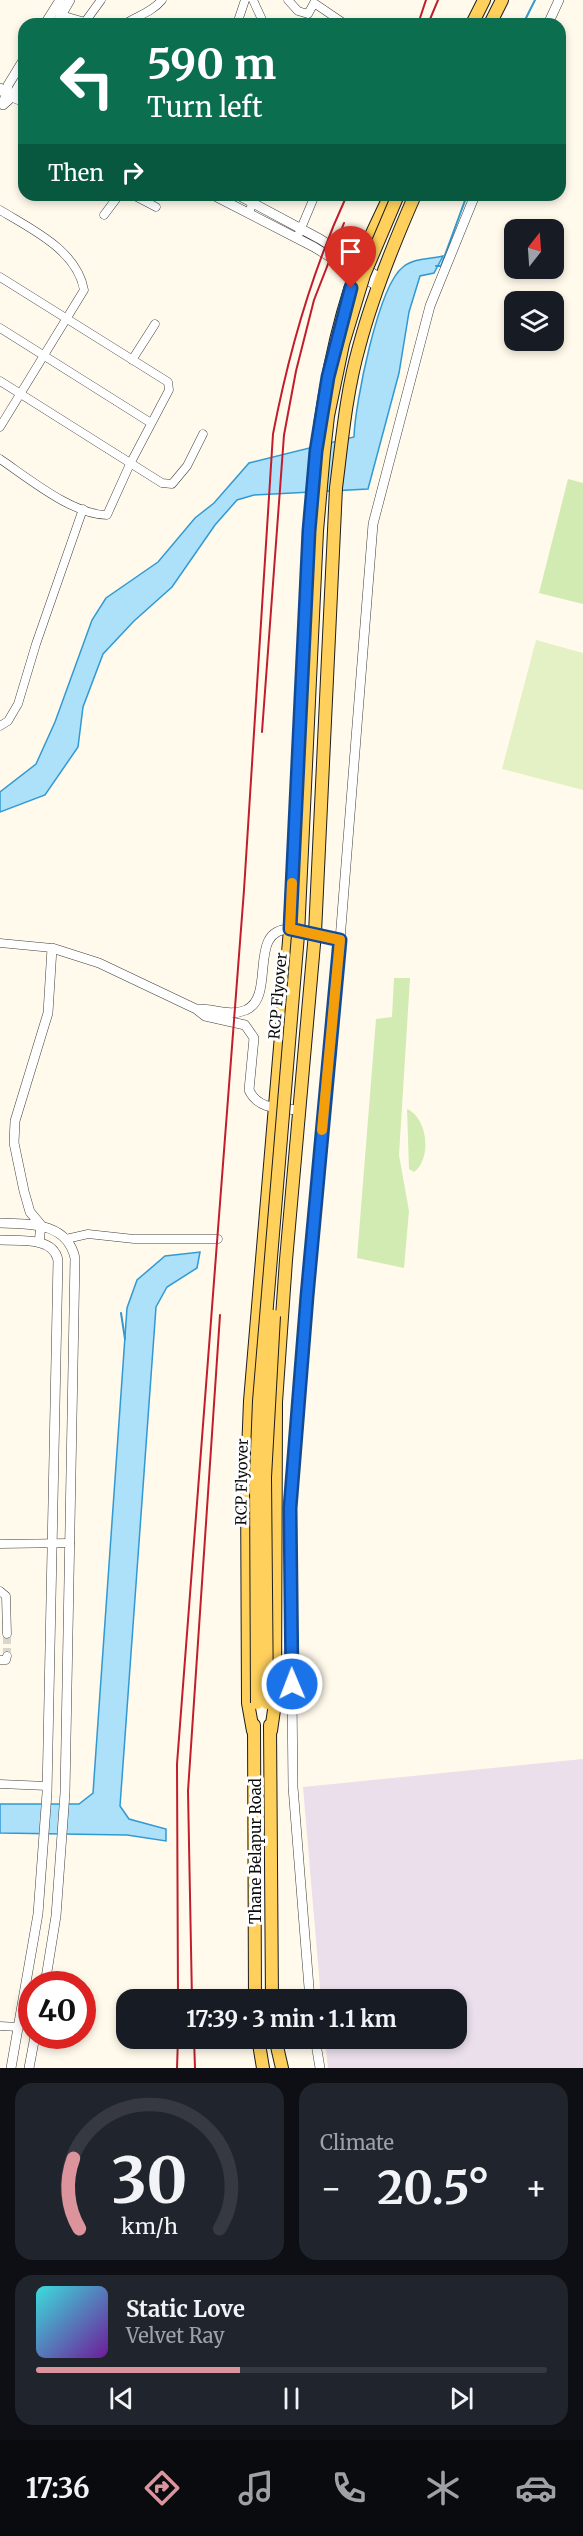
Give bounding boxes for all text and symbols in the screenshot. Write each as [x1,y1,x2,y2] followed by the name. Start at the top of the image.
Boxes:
[147,38,276,90] text: 590 m
[48,42,126,120] icon: left
[147,90,262,124] text: Turn left
[116,156,149,189] icon: right
[48,159,104,187] text: Then
[504,219,564,279] north arrow
[504,219,564,351] map controls
[325,226,376,288] pin
[334,235,367,268] icon: arrive
[504,291,564,351] button: layers
[264,952,291,1040] street label: RCP Flyover
[231,1438,252,1526] street label: RCP Flyover
[260,1652,324,1716] position arrow
[246,1778,265,1924] street label: Thane Belapur Road
[18,1971,96,2049] speed limit sign: 40
[186,2005,397,2033] text: 17:39 · 3 min · 1.1 km
[320,2130,394,2155] text: Climate
[111,2142,188,2220] text: 30
[377,2160,490,2216] text: 20.5°
[320,2168,342,2209] text: −
[525,2168,547,2209] text: +
[121,2213,178,2240] text: km/h
[126,2295,245,2323] text: Static Love
[126,2323,225,2348] text: Velvet Ray
[105,2382,138,2415] icon: previous
[275,2382,308,2415] icon: pause
[445,2382,478,2415] icon: next
[141,2467,183,2509] icon: directions
[235,2467,277,2509] icon: music
[328,2467,370,2509] icon: phone
[422,2467,464,2509] icon: climate
[515,2467,557,2509] icon: car
[26,2471,90,2505] text: 17:36

